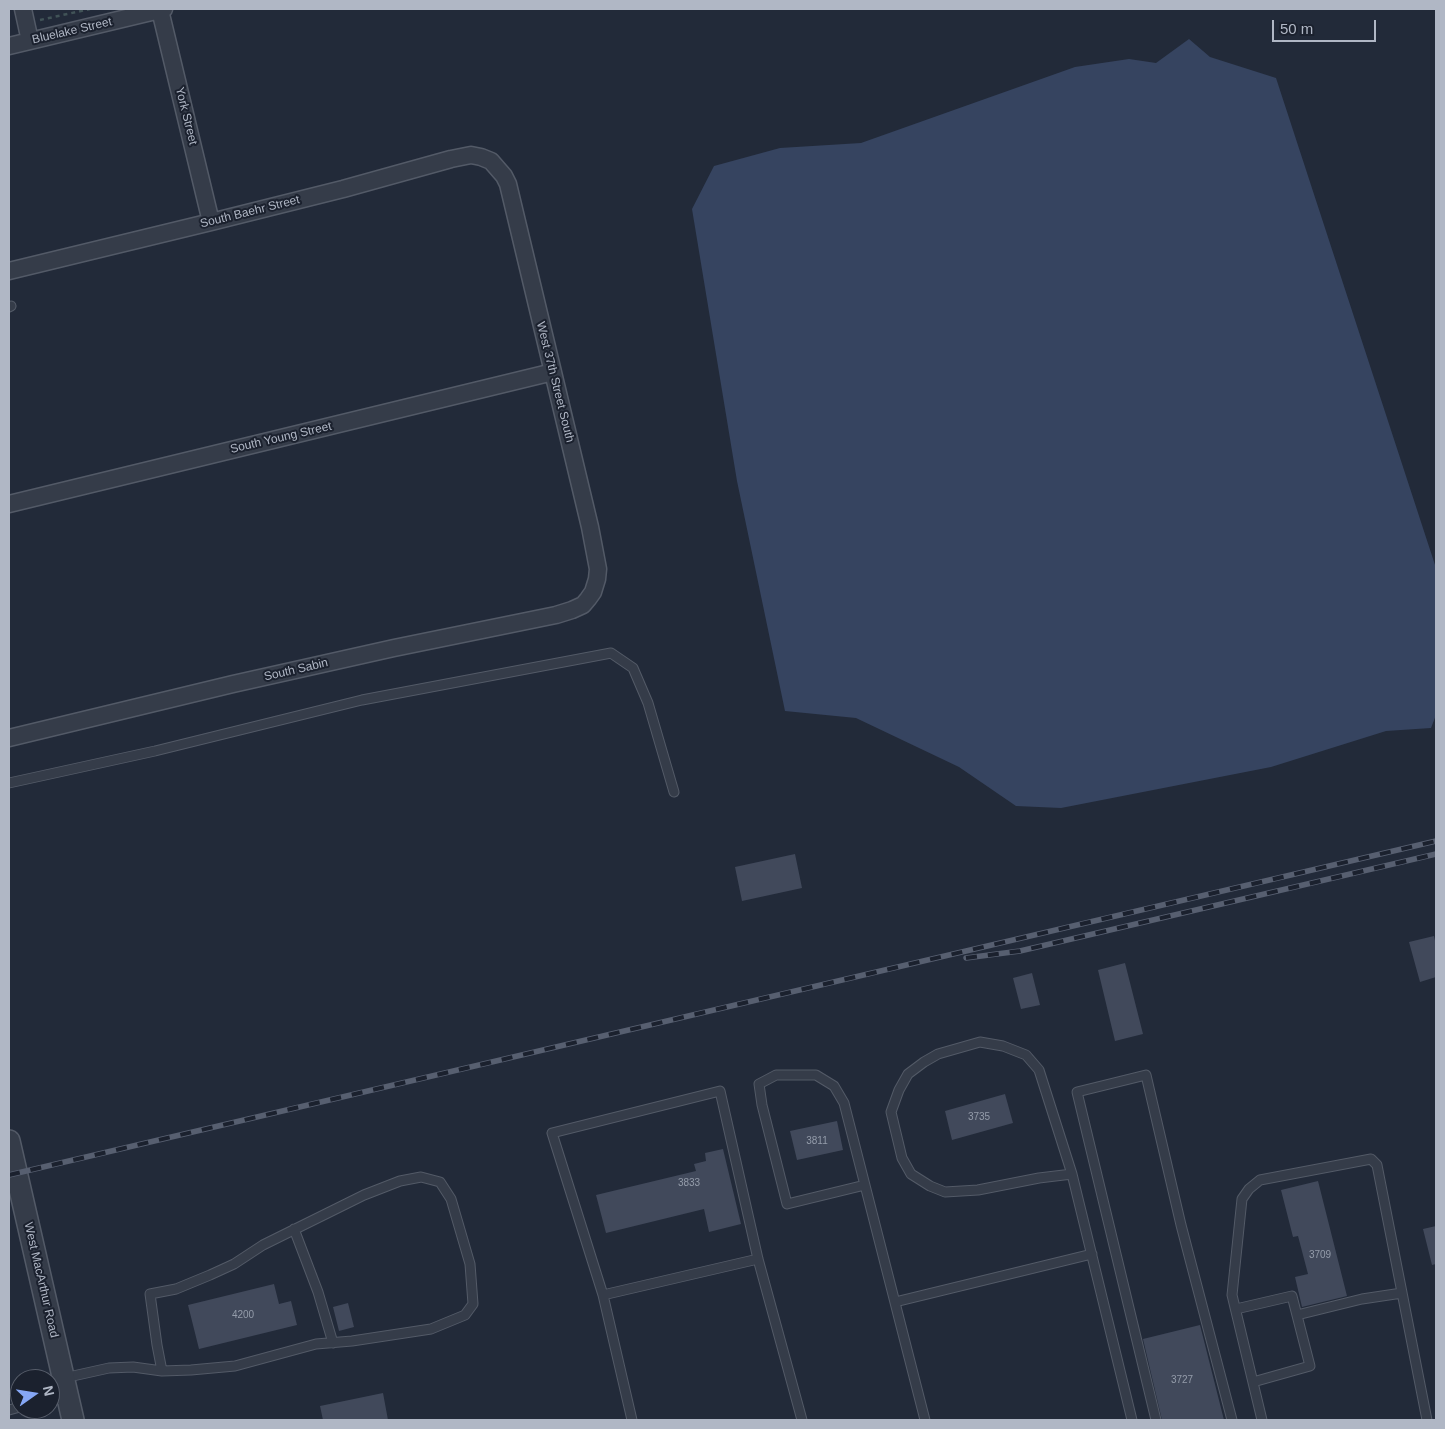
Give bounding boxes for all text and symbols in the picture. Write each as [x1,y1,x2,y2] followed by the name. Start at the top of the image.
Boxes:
[1275,10,1379,42] scale bar
[31,15,113,47] street label: Bluelake Street
[1280,20,1313,37] text: 50 m
[172,86,200,146] street label: York Street
[199,193,301,231] street label: South Baehr Street
[533,320,577,444] street label: West 37th Street South
[229,419,333,457] street label: South Young Street
[263,656,329,684] street label: South Sabin
[968,1111,990,1123] house number: 3735
[806,1135,828,1147] house number: 3811
[678,1177,700,1189] house number: 3833
[21,1221,61,1339] street label: West MacArthur Road
[1309,1249,1331,1261] house number: 3709
[232,1309,254,1321] house number: 4200
[10,1369,60,1419] north arrow
[1171,1374,1193,1386] house number: 3727
[40,1384,58,1398] text: N

